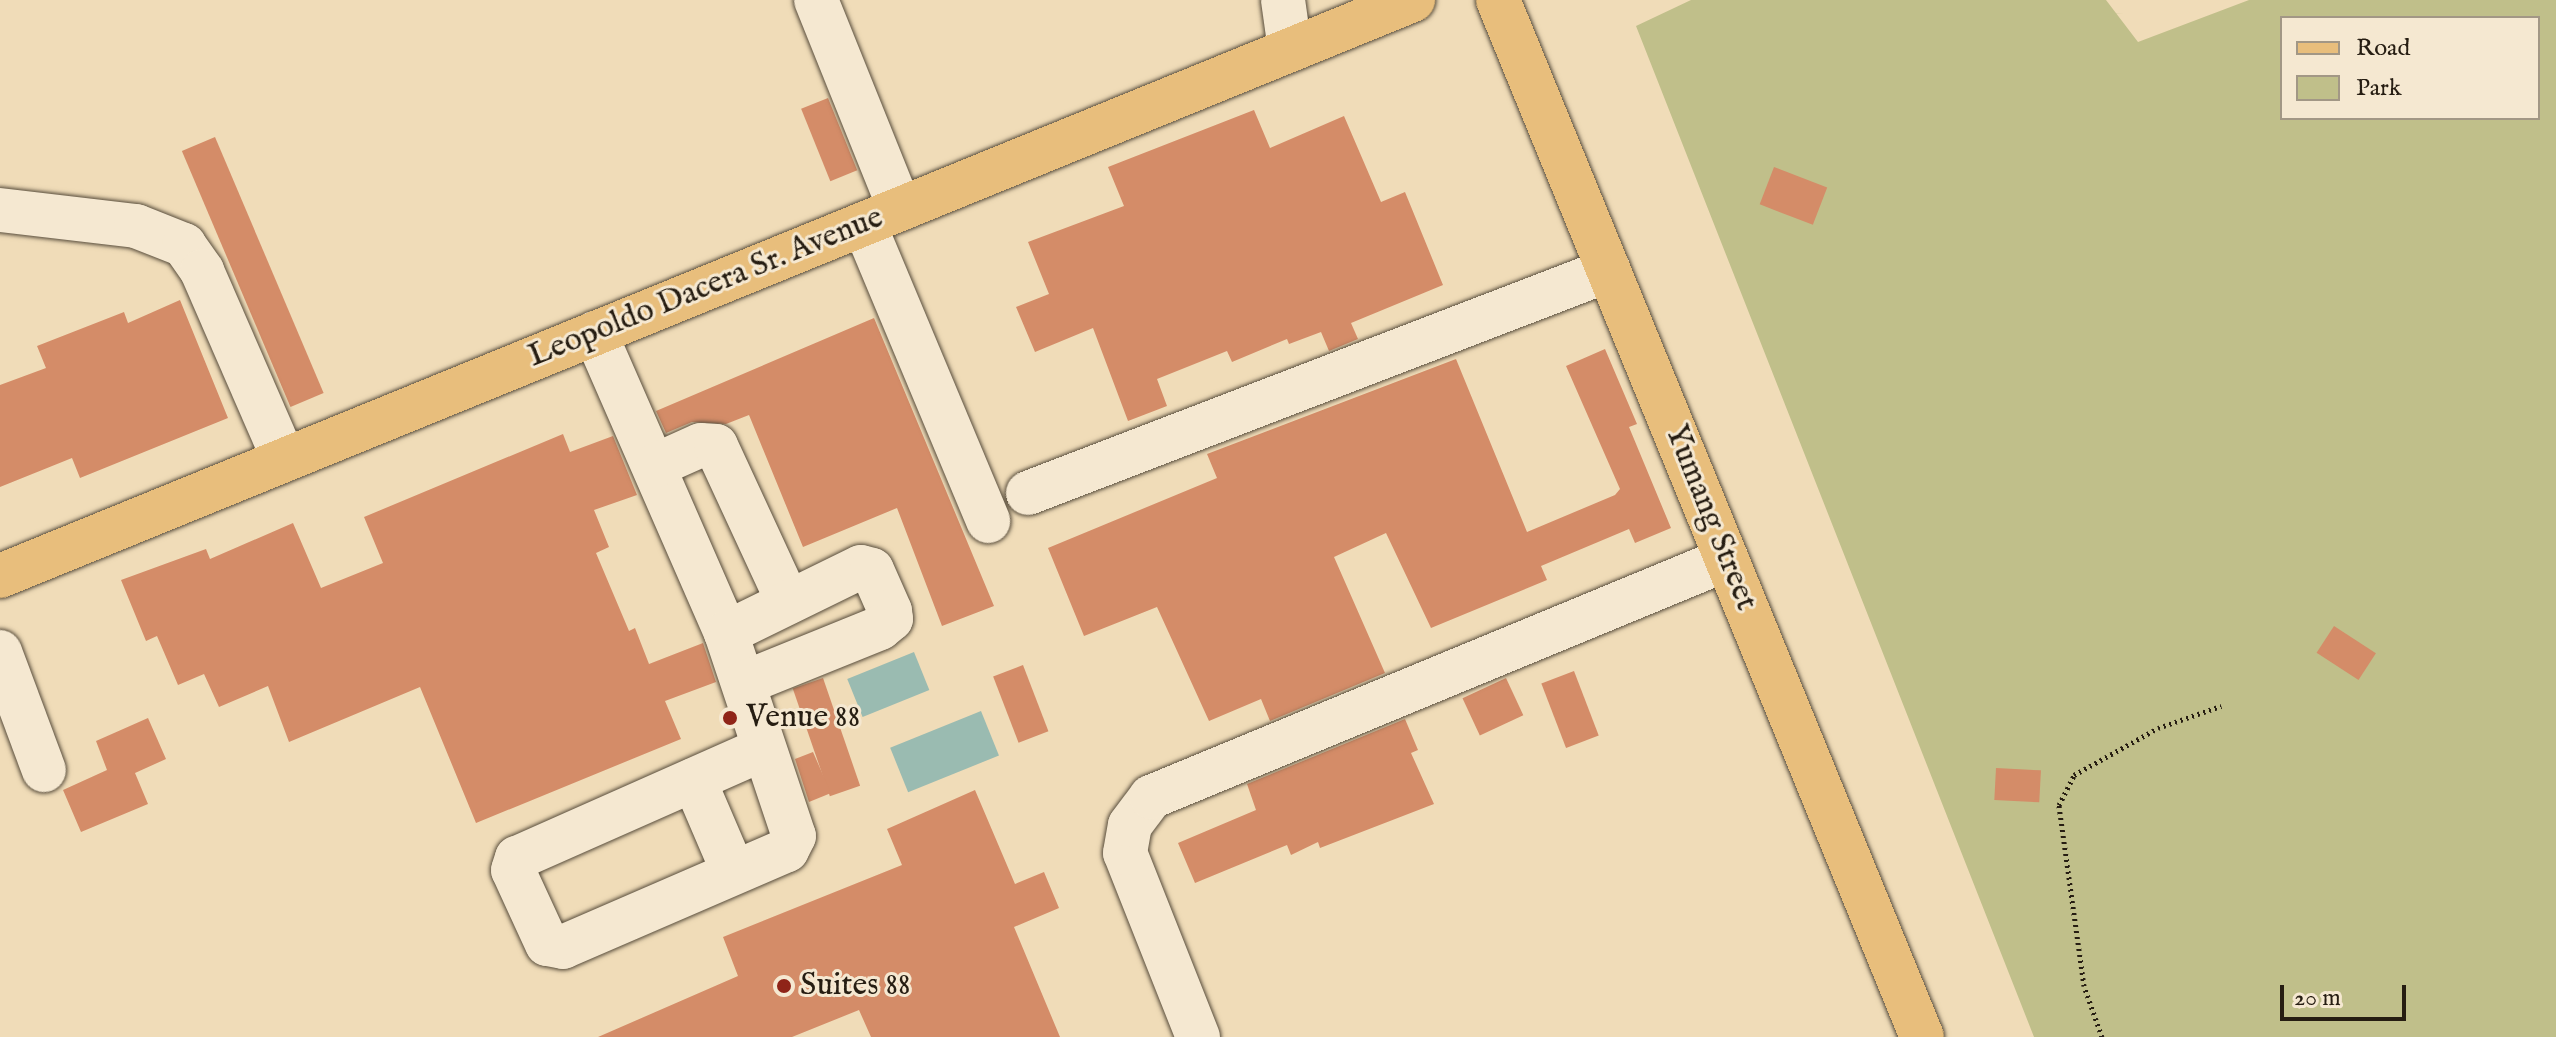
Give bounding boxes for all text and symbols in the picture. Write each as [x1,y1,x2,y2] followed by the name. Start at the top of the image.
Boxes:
[2280,16,2540,120] legend
[2356,33,2410,64] text: Road
[2356,73,2402,104] text: Park
[523,199,889,377] street label: Leopoldo Dacera Sr. Avenue
[1655,420,1765,616] street label: Yumang Street
[746,699,860,737] place label: Venue 88
[721,709,739,727] marker: Venue 88
[800,967,910,1005] place label: Suites 88
[2284,969,2410,1019] scale bar
[775,977,793,995] marker: Suites 88
[2294,983,2341,1014] text: 20 m

